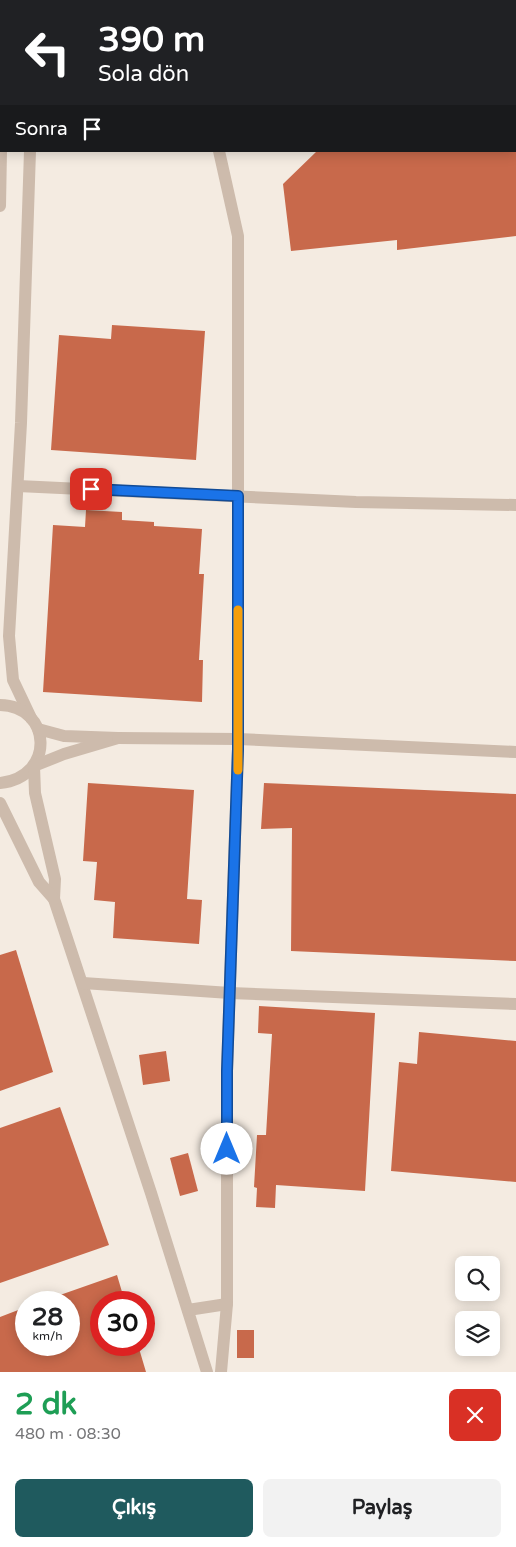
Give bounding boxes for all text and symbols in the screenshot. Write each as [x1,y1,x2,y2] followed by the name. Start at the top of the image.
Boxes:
[98,19,205,61] text: 390 m
[15,20,80,85] icon: left
[98,61,189,87] text: Sola dön
[78,115,106,143] icon: arrive
[15,118,68,140] text: Sonra
[70,468,112,510] pin
[77,475,105,503] icon: arrive
[200,1122,252,1174] position arrow
[455,1256,500,1356] map controls
[455,1256,500,1301] button: search
[90,1291,155,1356] speed limit sign: 30
[32,1302,63,1332] text: 28
[455,1311,500,1356] button: layers
[32,1329,63,1343] text: km/h
[15,1386,77,1423] text: 2 dk
[449,1389,501,1441] button: close
[15,1424,121,1444] text: 480 m · 08:30
[15,1479,253,1537] button: Çıkış
[263,1479,501,1537] button: Paylaş

